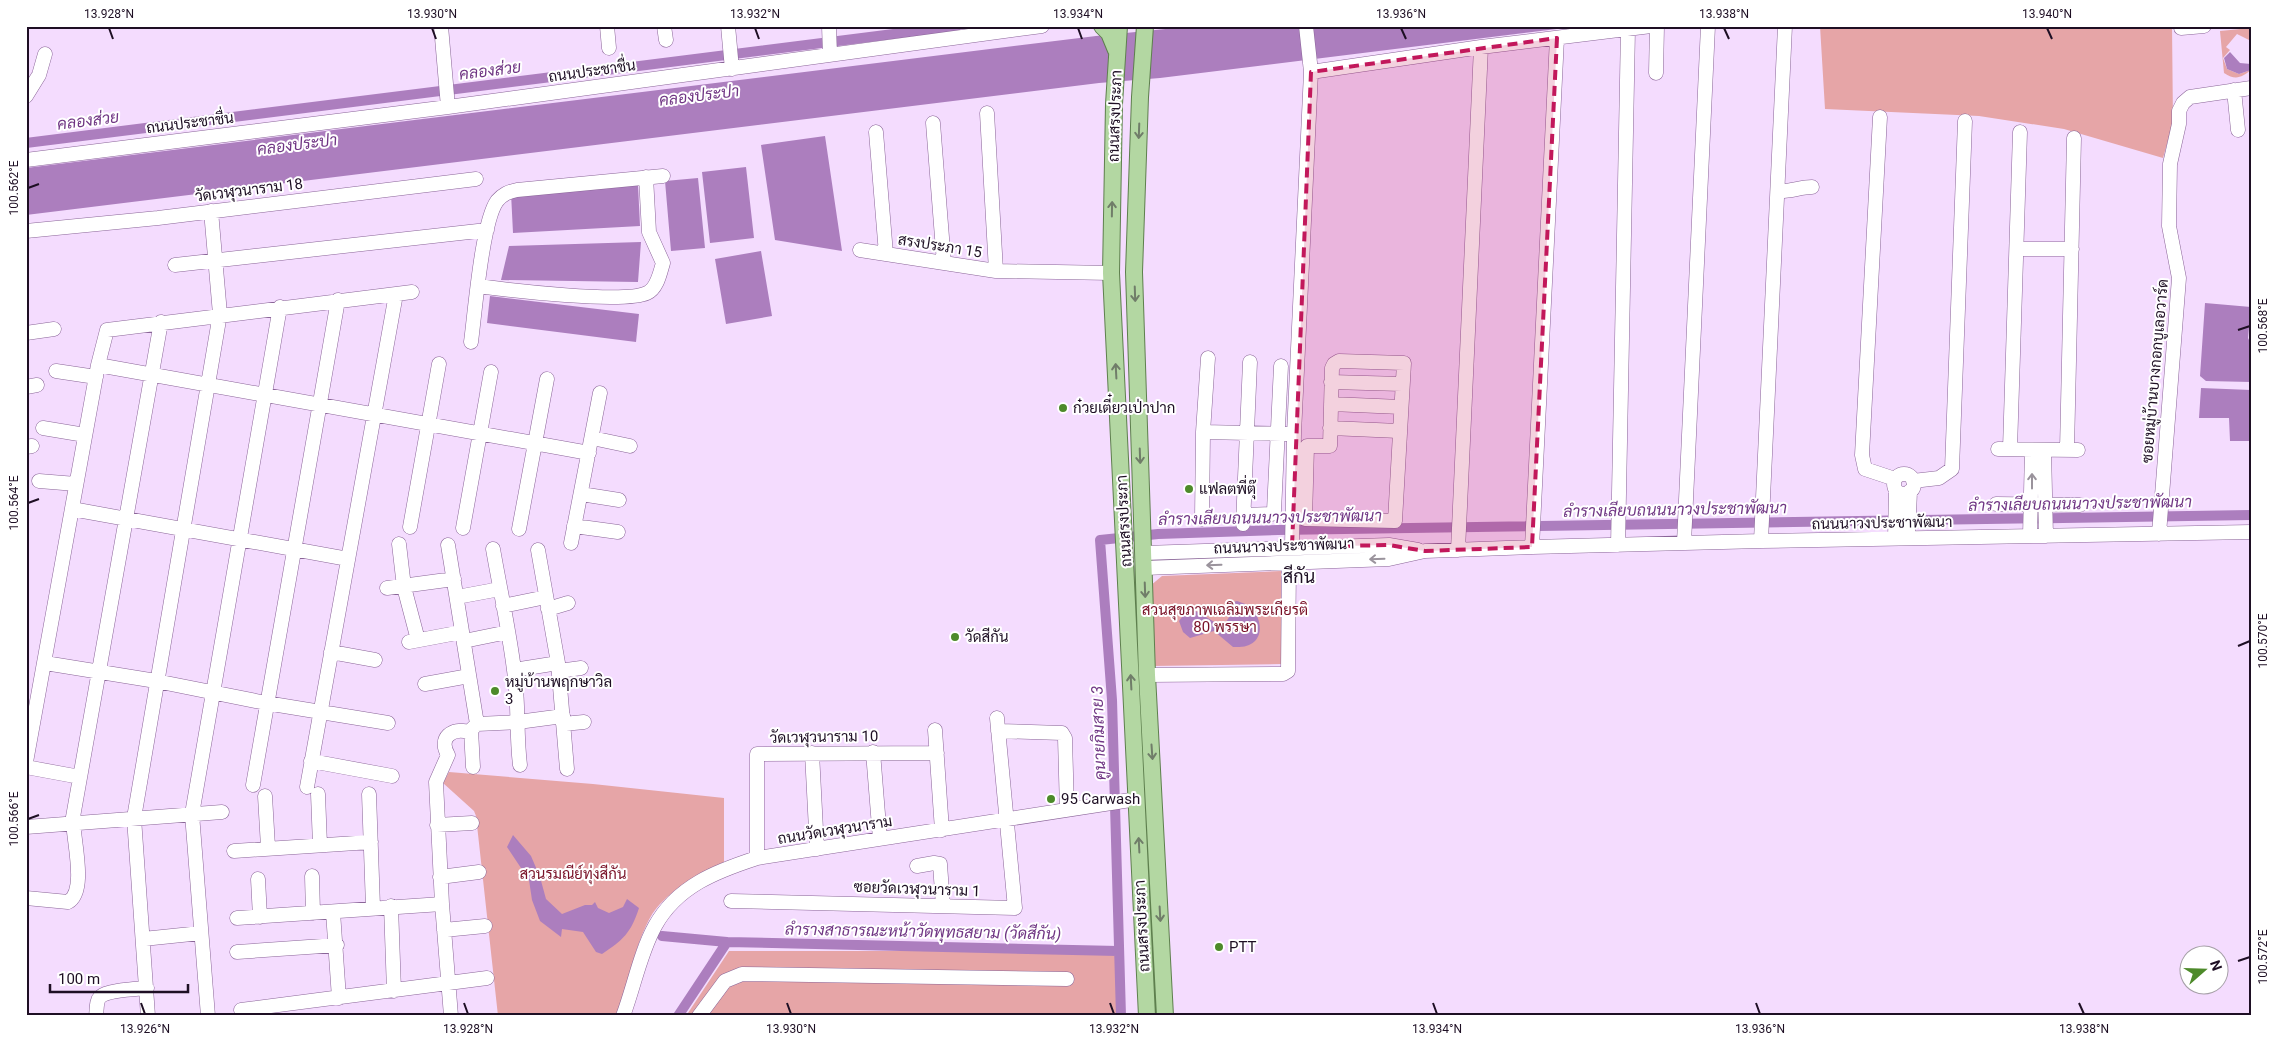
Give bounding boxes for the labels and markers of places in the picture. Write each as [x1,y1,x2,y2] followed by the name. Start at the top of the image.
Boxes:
[1073,393,1175,417] place label: ก๋วยเตี๋ยวเป่าปาก
[1057,402,1069,414] marker: ก๋วยเตี๋ยวเป่าปาก
[1199,474,1257,500] place label: แฟลตพี่ตุ๊
[1183,483,1195,495] marker: แฟลตพี่ตุ๊
[965,627,1008,646] place label: วัดสีกัน
[949,631,961,643] marker: วัดสีกัน
[505,672,612,708] place label: หมู่บ้านพฤกษาวิล 3
[489,685,501,697] marker: หมู่บ้านพฤกษาวิล 3
[1061,790,1140,808] place label: 95 Carwash
[1045,793,1057,805] marker: 95 Carwash
[1229,938,1257,956] place label: PTT
[1213,941,1225,953] marker: PTT

